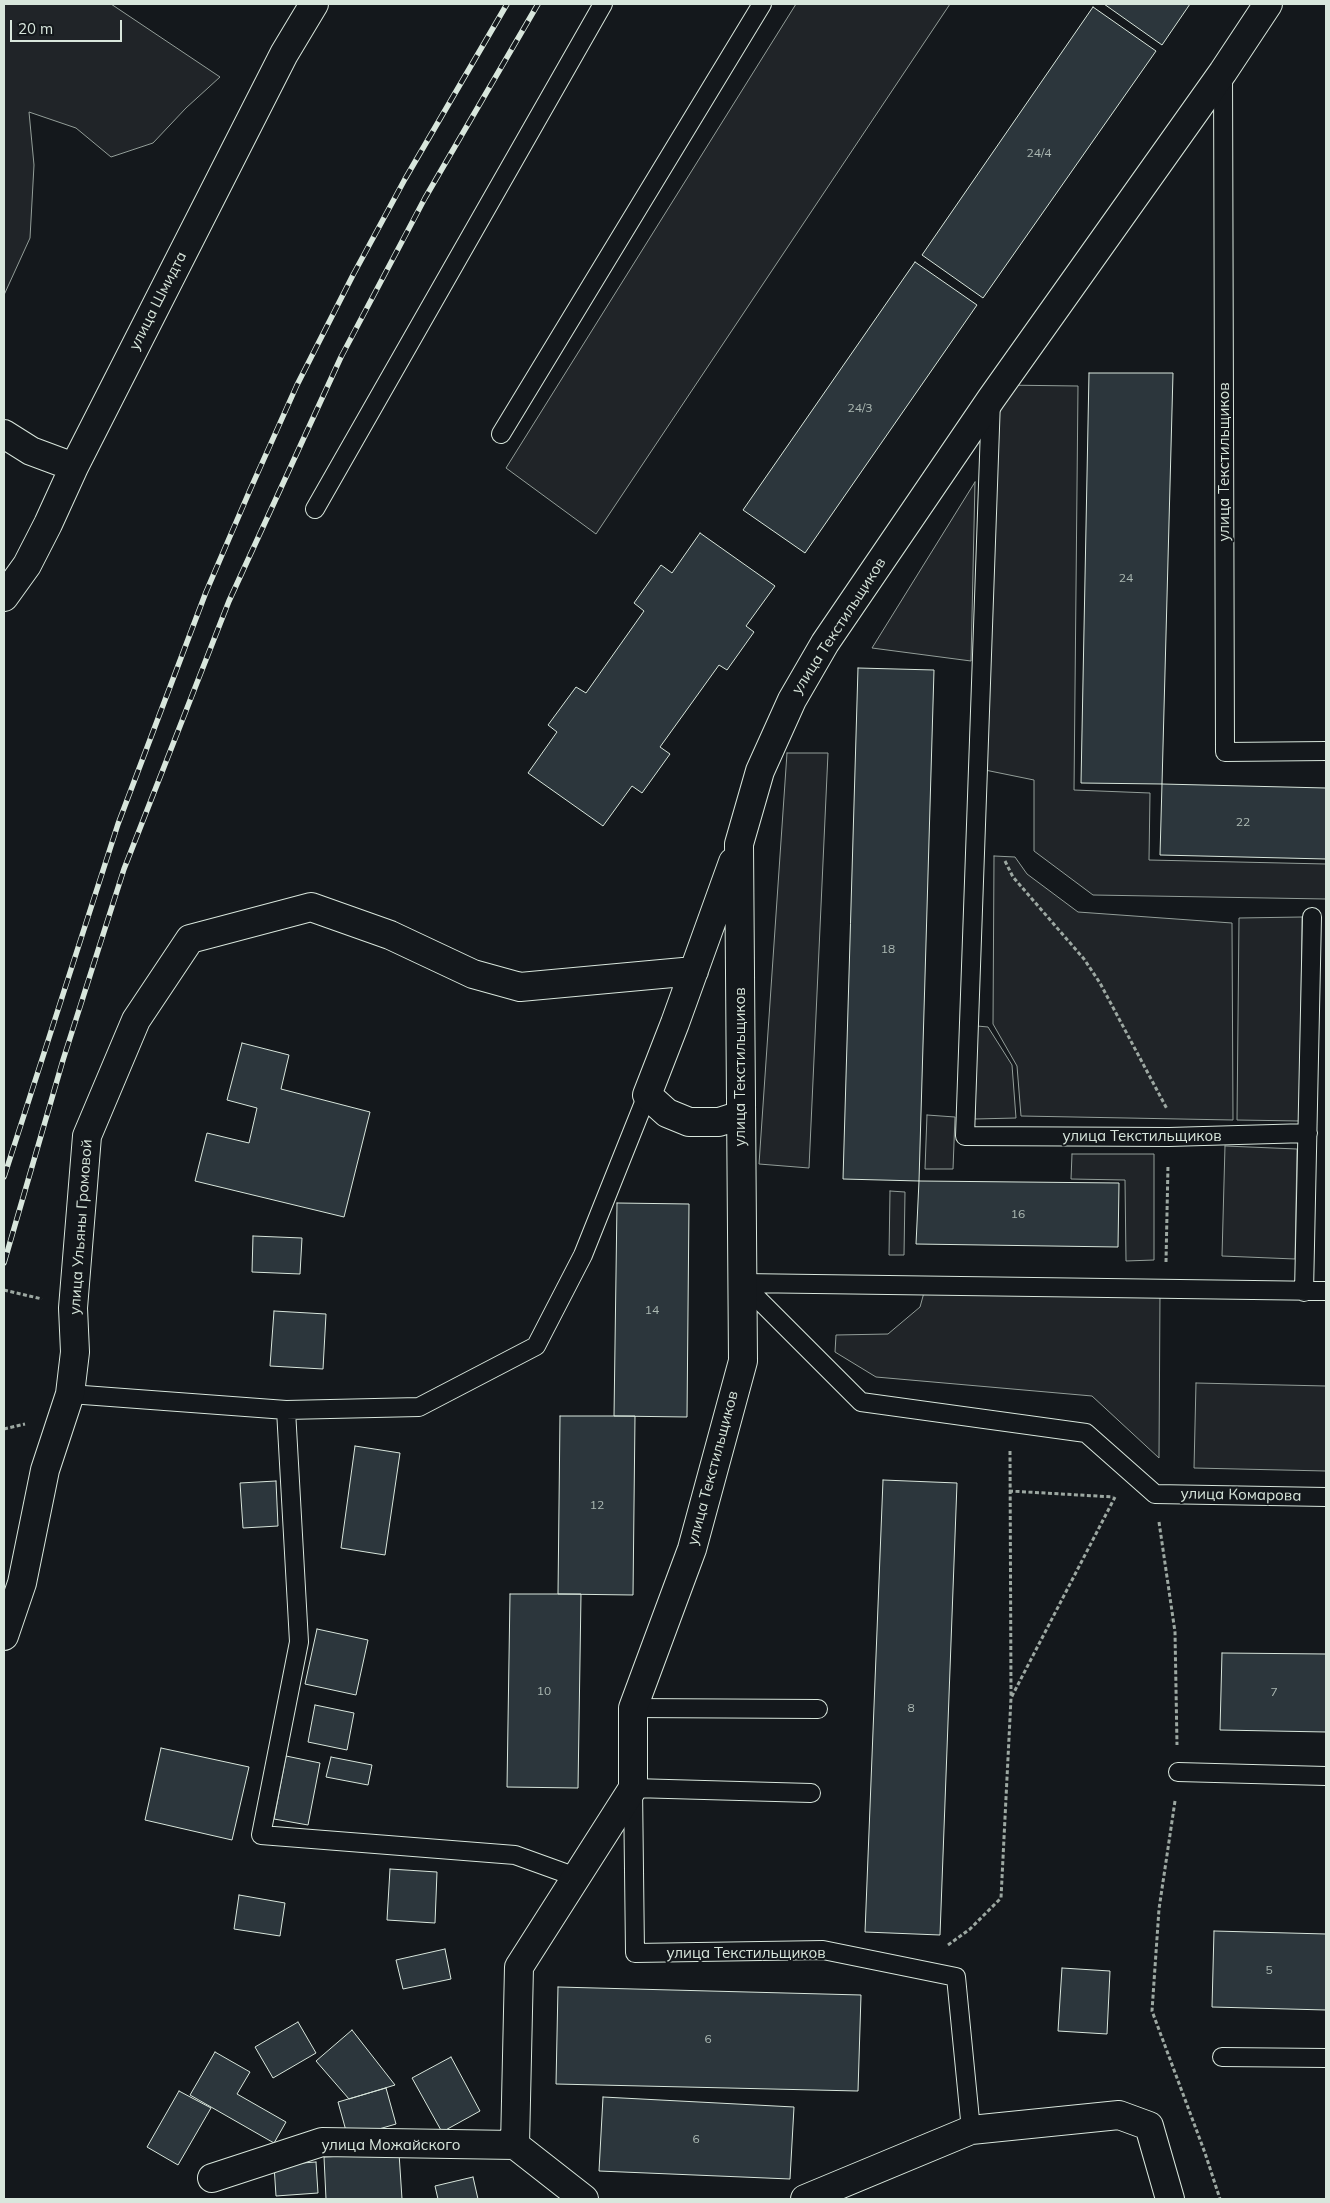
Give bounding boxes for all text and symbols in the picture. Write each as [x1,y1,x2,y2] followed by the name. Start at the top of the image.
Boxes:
[12,10,125,42] scale bar
[18,19,53,38] text: 20 m
[1026,146,1052,160] house number: 24/4
[125,249,191,353] street label: улица Шмидта
[1215,382,1233,542] street label: улица Текстильщиков
[847,401,873,415] house number: 24/3
[788,554,890,698] street label: улица Текстильщиков
[1119,571,1133,585] house number: 24
[1236,815,1250,829] house number: 22
[881,942,895,956] house number: 18
[731,987,749,1147] street label: улица Текстильщиков
[1062,1127,1222,1145] street label: улица Текстильщиков
[66,1139,96,1315] street label: улица Ульяны Громовой
[1011,1207,1025,1221] house number: 16
[645,1303,659,1317] house number: 14
[684,1389,742,1547] street label: улица Текстильщиков
[1180,1485,1302,1505] street label: улица Комарова
[590,1498,604,1512] house number: 12
[537,1684,551,1698] house number: 10
[1270,1685,1278,1699] house number: 7
[907,1701,915,1715] house number: 8
[666,1944,826,1962] street label: улица Текстильщиков
[1265,1963,1273,1977] house number: 5
[704,2032,712,2046] house number: 6
[692,2132,700,2146] house number: 6
[321,2136,461,2154] street label: улица Можайского

